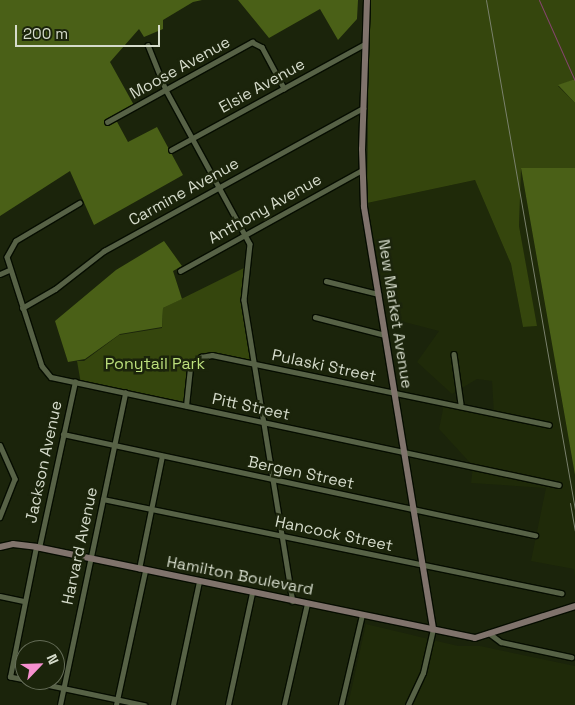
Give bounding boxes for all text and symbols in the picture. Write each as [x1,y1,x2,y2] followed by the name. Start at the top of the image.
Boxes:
[18,15,162,47] scale bar
[23,24,68,43] text: 200 m
[126,32,234,104] street label: Moose Avenue
[216,54,308,118] street label: Elsie Avenue
[126,154,242,230] street label: Carmine Avenue
[205,170,325,248] street label: Anthony Avenue
[374,238,416,390] street label: New Market Avenue
[270,346,378,386] street label: Pulaski Street
[105,354,205,374] park label: Ponytail Park
[210,389,292,425] street label: Pitt Street
[22,399,66,525] street label: Jackson Avenue
[246,452,356,494] street label: Bergen Street
[58,485,102,607] street label: Harvard Avenue
[273,512,395,556] street label: Hancock Street
[165,552,315,600] street label: Hamilton Boulevard
[15,640,65,690] north arrow
[43,651,63,667] text: N

